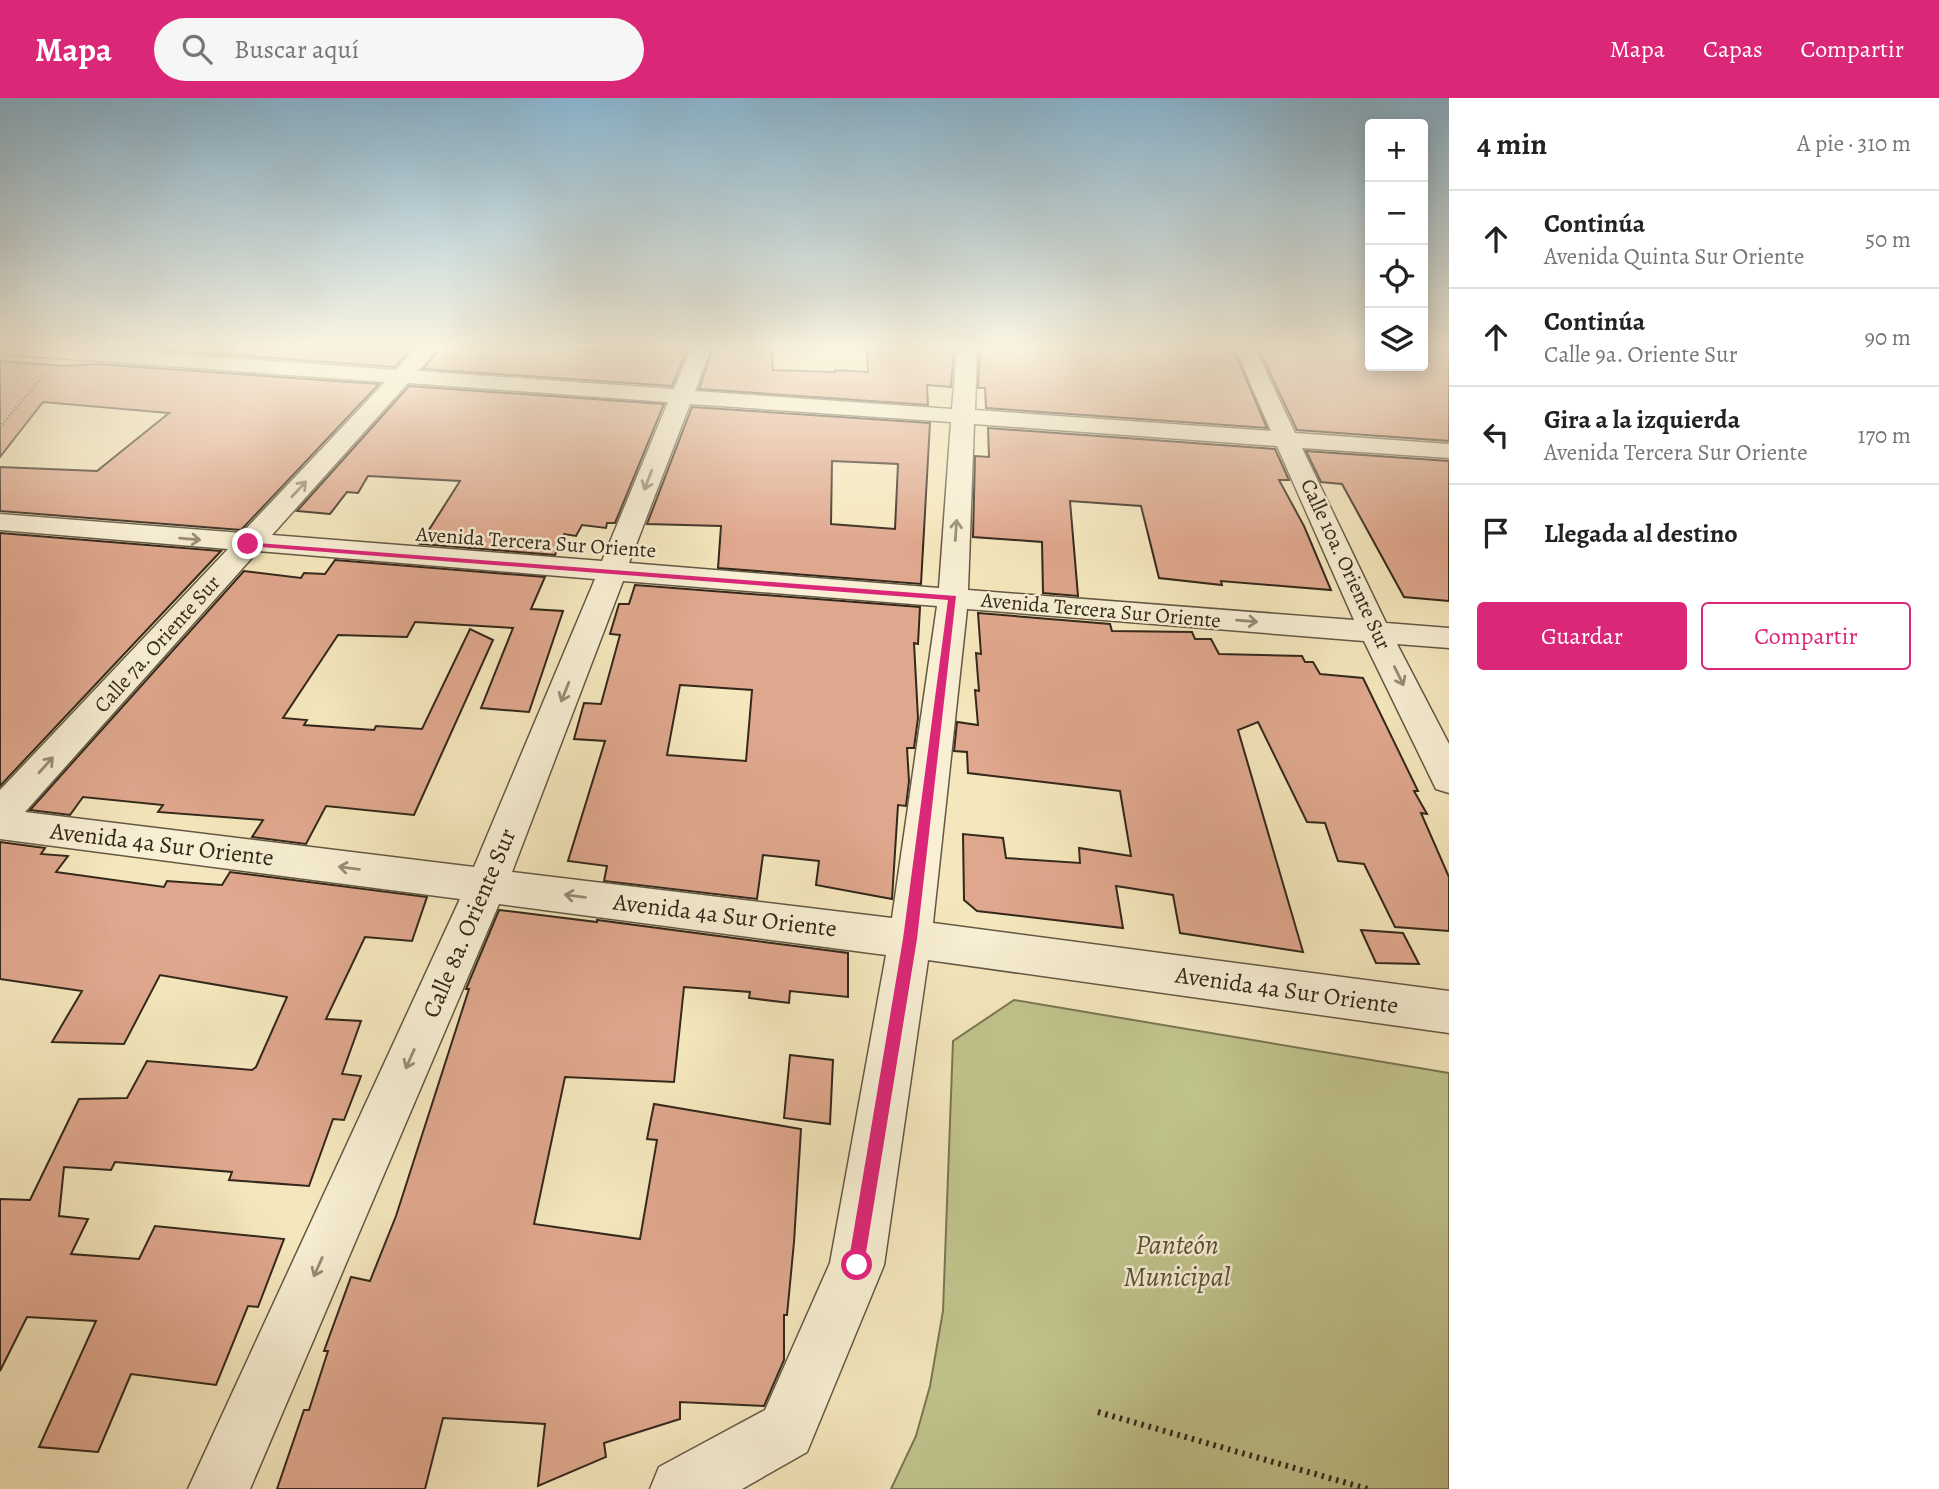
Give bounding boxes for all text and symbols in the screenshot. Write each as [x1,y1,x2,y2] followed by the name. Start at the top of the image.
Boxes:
[154,18,644,81] search box
[35,27,112,72] text: Mapa
[178,30,216,68] icon: search
[234,32,359,67] text: Buscar aquí
[1610,33,1665,65] text: Mapa
[1703,33,1763,65] text: Capas
[1801,33,1904,65] text: Compartir
[1365,119,1428,371] map controls
[1365,119,1428,182] button: +
[1477,124,1547,164] text: 4 min
[1797,128,1911,159] text: A pie · 310 m
[1365,182,1428,245] button: −
[1544,206,1645,241] text: Continúa
[1477,220,1515,258] icon: ahead
[1865,224,1911,255] text: 50 m
[1544,241,1804,272] text: Avenida Quinta Sur Oriente
[1365,245,1428,308] button: locate
[1544,304,1645,339] text: Continúa
[1365,308,1428,371] button: layers
[1477,318,1515,356] icon: ahead
[1865,322,1911,353] text: 90 m
[1544,339,1738,370] text: Calle 9a. Oriente Sur
[1544,402,1740,437] text: Gira a la izquierda
[1477,416,1515,454] icon: left
[1858,420,1911,451] text: 170 m
[1544,437,1808,468] text: Avenida Tercera Sur Oriente
[641,469,654,491] one-way arrow
[1294,474,1398,654] street label: Calle 10a. Oriente Sur
[291,480,307,498] one-way arrow
[1477,514,1515,552] icon: arrive
[1544,516,1738,551] text: Llegada al destino
[950,519,963,542] one-way arrow
[414,520,657,564] street label: Avenida Tercera Sur Oriente
[232,528,263,559] route end
[178,533,201,546] one-way arrow
[88,569,226,719] street label: Calle 7a. Oriente Sur
[979,585,1222,634] street label: Avenida Tercera Sur Oriente
[1477,602,1687,670] button: Guardar
[1701,602,1911,670] button: Compartir
[1236,615,1258,628] one-way arrow
[1393,665,1406,686] one-way arrow
[557,680,570,702] one-way arrow
[38,756,54,774] one-way arrow
[47,814,276,874] street label: Avenida 4a Sur Oriente
[415,823,523,1023] street label: Calle 8a. Oriente Sur
[338,861,361,874] one-way arrow
[610,885,839,945] street label: Avenida 4a Sur Oriente
[564,890,587,903] one-way arrow
[1172,958,1401,1021] street label: Avenida 4a Sur Oriente
[403,1048,416,1070] one-way arrow
[1123,1226,1231,1296] park label: Panteón Municipal
[841,1249,872,1280] route start
[311,1256,324,1278] one-way arrow

